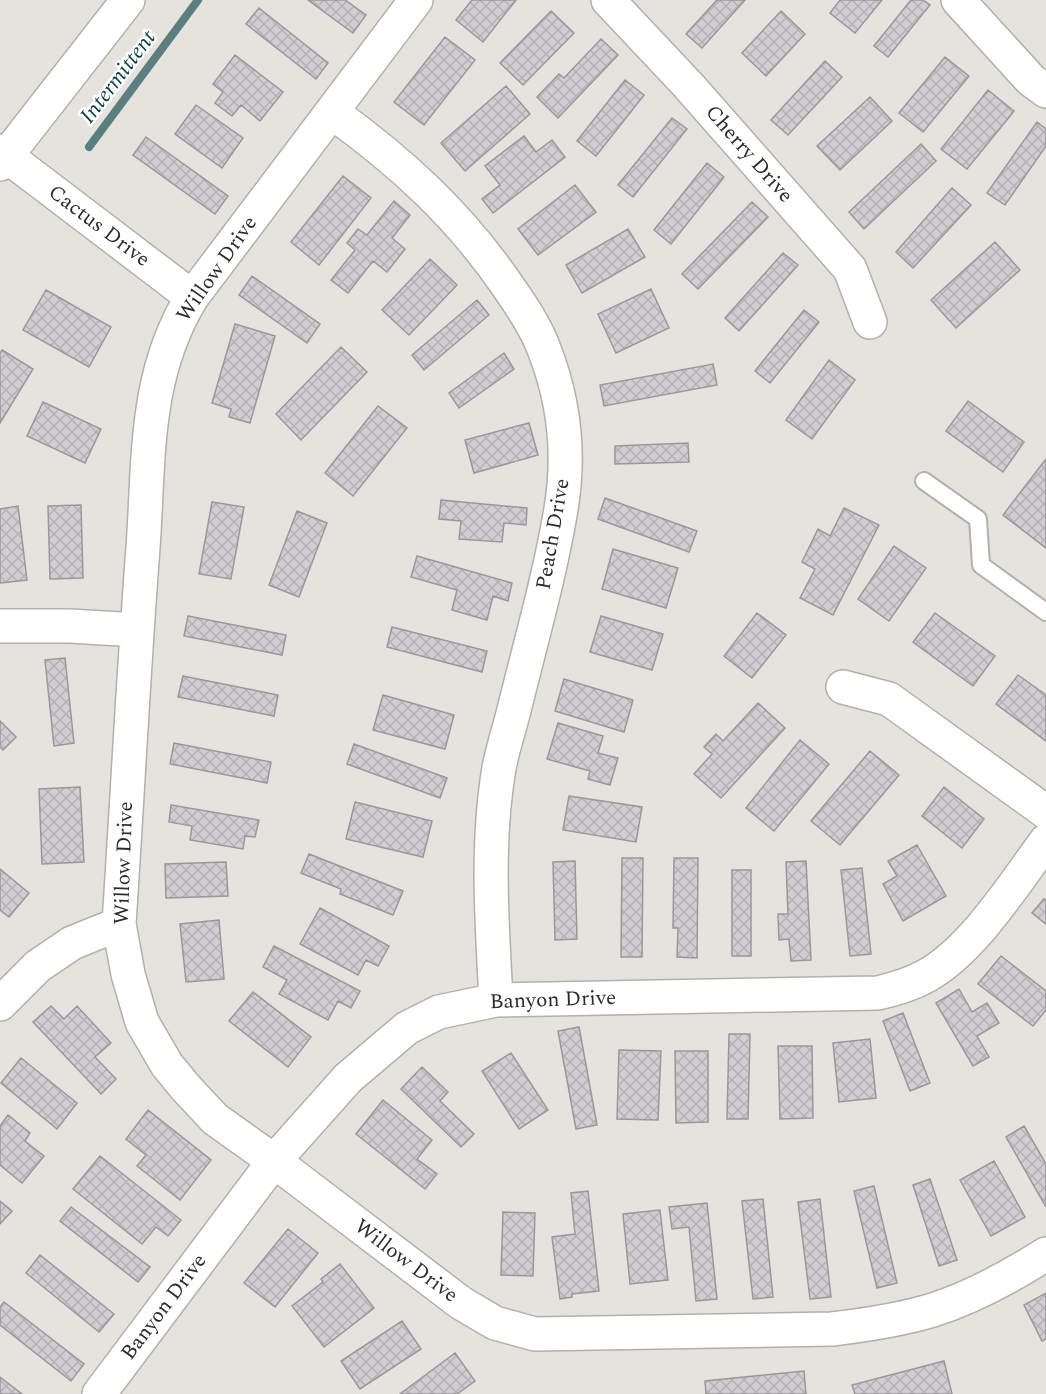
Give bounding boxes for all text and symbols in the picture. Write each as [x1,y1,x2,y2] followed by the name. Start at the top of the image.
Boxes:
[72,23,165,131] water label: Intermittent
[697,98,801,210] street label: Cherry Drive
[41,177,157,275] street label: Cactus Drive
[169,209,265,329] street label: Willow Drive
[527,476,579,592] street label: Peach Drive
[106,801,142,925] street label: Willow Drive
[489,982,617,1018] street label: Banyon Drive
[347,1211,465,1311] street label: Willow Drive
[113,1247,215,1367] street label: Banyon Drive

